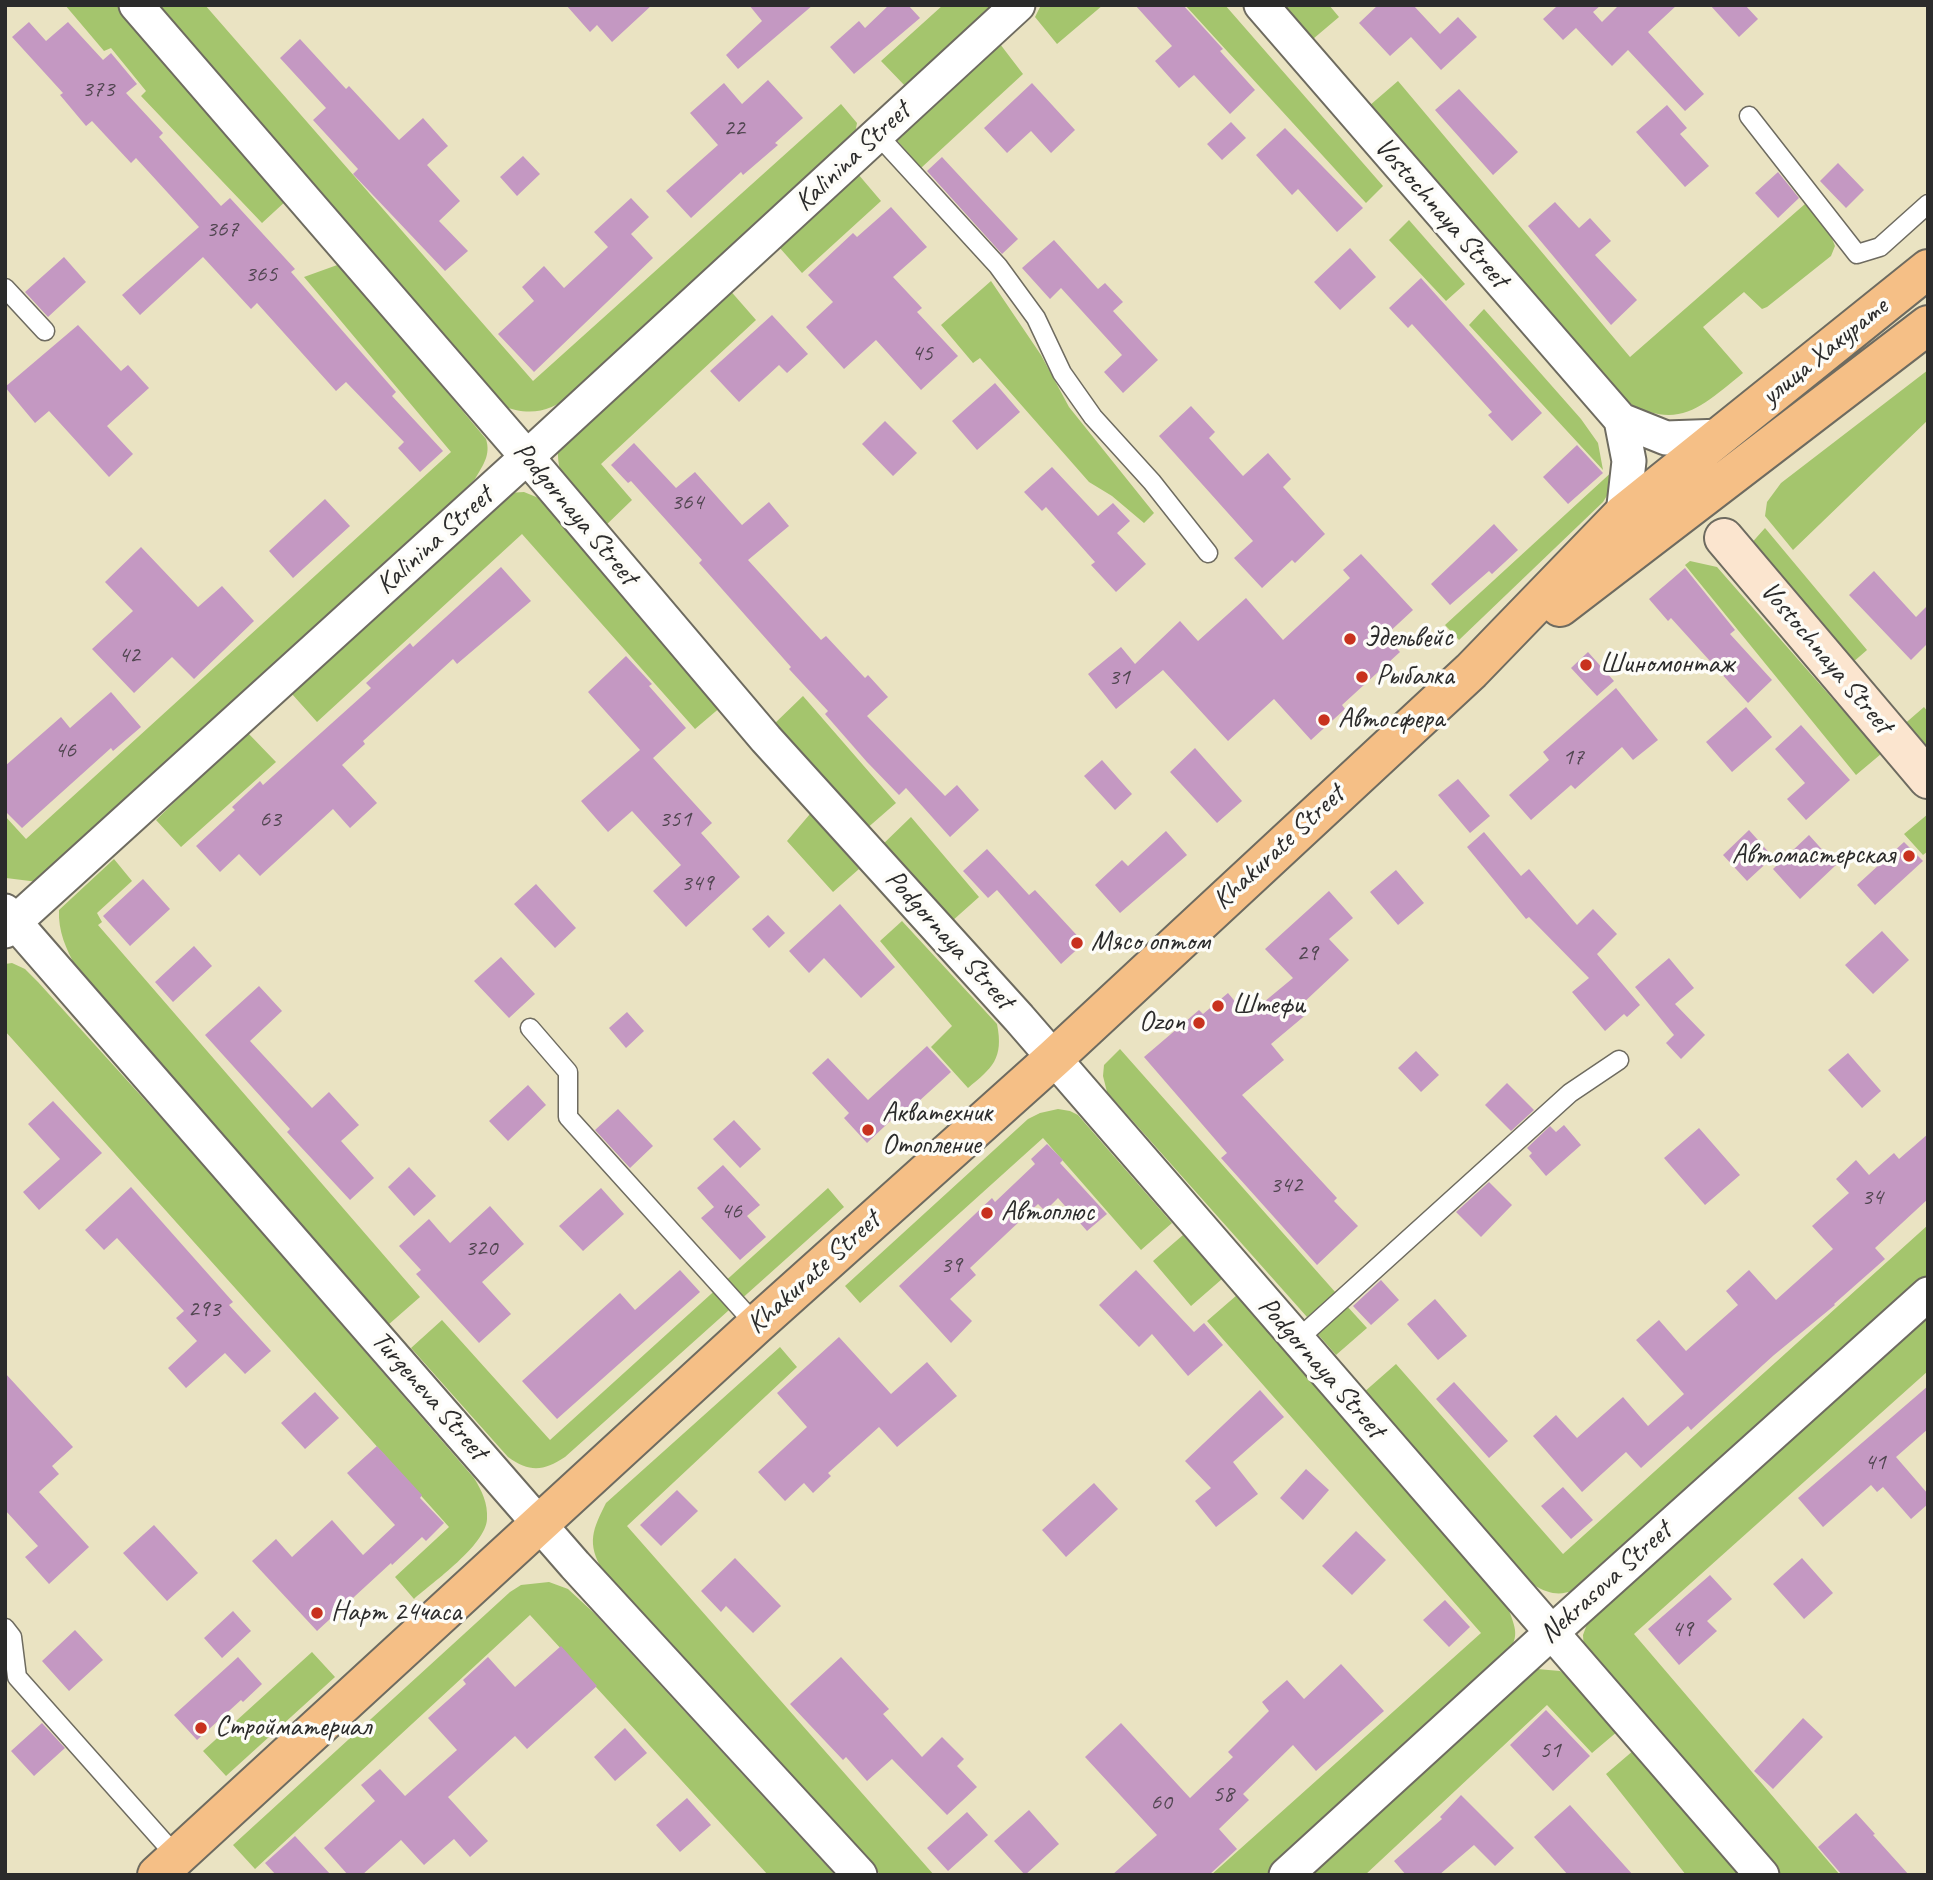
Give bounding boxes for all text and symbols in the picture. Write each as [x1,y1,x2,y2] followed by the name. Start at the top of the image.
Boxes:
[82,76,114,104] house number: 373
[788,95,918,219] street label: Kalinina Street
[723,115,745,143] house number: 22
[1366,131,1516,295] street label: Vostochnaya Street
[206,216,238,244] house number: 367
[245,261,277,289] house number: 365
[1755,291,1895,413] street label: улица Хакурате
[911,340,933,368] house number: 45
[505,436,645,592] street label: Podgornaya Street
[370,480,500,602] street label: Kalinina Street
[671,489,703,517] house number: 364
[1753,575,1899,741] street label: Vostochnaya Street
[1364,622,1453,656] place label: Эдельвейс
[1342,631,1358,647] marker: Эдельвейс
[118,642,140,670] house number: 42
[1600,648,1734,682] place label: Шиномонтаж
[1578,657,1594,673] marker: Шиномонтаж
[1376,660,1454,694] place label: Рыбалка
[1108,664,1130,692] house number: 31
[1354,669,1370,685] marker: Рыбалка
[1338,703,1444,737] place label: Автосфера
[1316,712,1332,728] marker: Автосфера
[54,737,76,765] house number: 46
[1562,744,1584,772] house number: 17
[1206,779,1352,917] street label: Khakurate Street
[259,806,281,834] house number: 63
[659,806,691,834] house number: 351
[1732,839,1895,873] place label: Автомастерская
[1901,848,1917,864] marker: Автомастерская
[877,863,1021,1017] street label: Podgornaya Street
[681,870,713,898] house number: 349
[1091,926,1209,960] place label: Мясо оптом
[1069,935,1085,951] marker: Мясо оптом
[1296,940,1318,968] house number: 29
[1232,989,1305,1023] place label: Штефи
[1210,998,1226,1014] marker: Штефи
[1139,1006,1185,1040] place label: Ozon
[1191,1015,1207,1031] marker: Ozon
[882,1097,992,1163] place label: Акватехник Отопление
[860,1122,876,1138] marker: Акватехник Отопление
[1270,1172,1302,1200] house number: 342
[1861,1184,1883,1212] house number: 34
[1001,1196,1094,1230] place label: Автоплюс
[720,1198,742,1226] house number: 46
[740,1204,888,1342] street label: Khakurate Street
[979,1205,995,1221] marker: Автоплюс
[465,1235,497,1263] house number: 320
[940,1252,962,1280] house number: 39
[1250,1290,1392,1446] street label: Podgornaya Street
[188,1296,220,1324] house number: 293
[364,1324,494,1468] street label: Turgeneva Street
[1864,1449,1886,1477] house number: 41
[1533,1515,1679,1651] street label: Nekrasova Street
[331,1596,461,1630] place label: Нарт 24часа
[309,1605,325,1621] marker: Нарт 24часа
[1671,1616,1693,1644] house number: 49
[215,1711,371,1745] place label: Стройматериал
[193,1720,209,1736] marker: Стройматериал
[1539,1737,1561,1765] house number: 51
[1212,1781,1234,1809] house number: 58
[1150,1789,1172,1817] house number: 60

